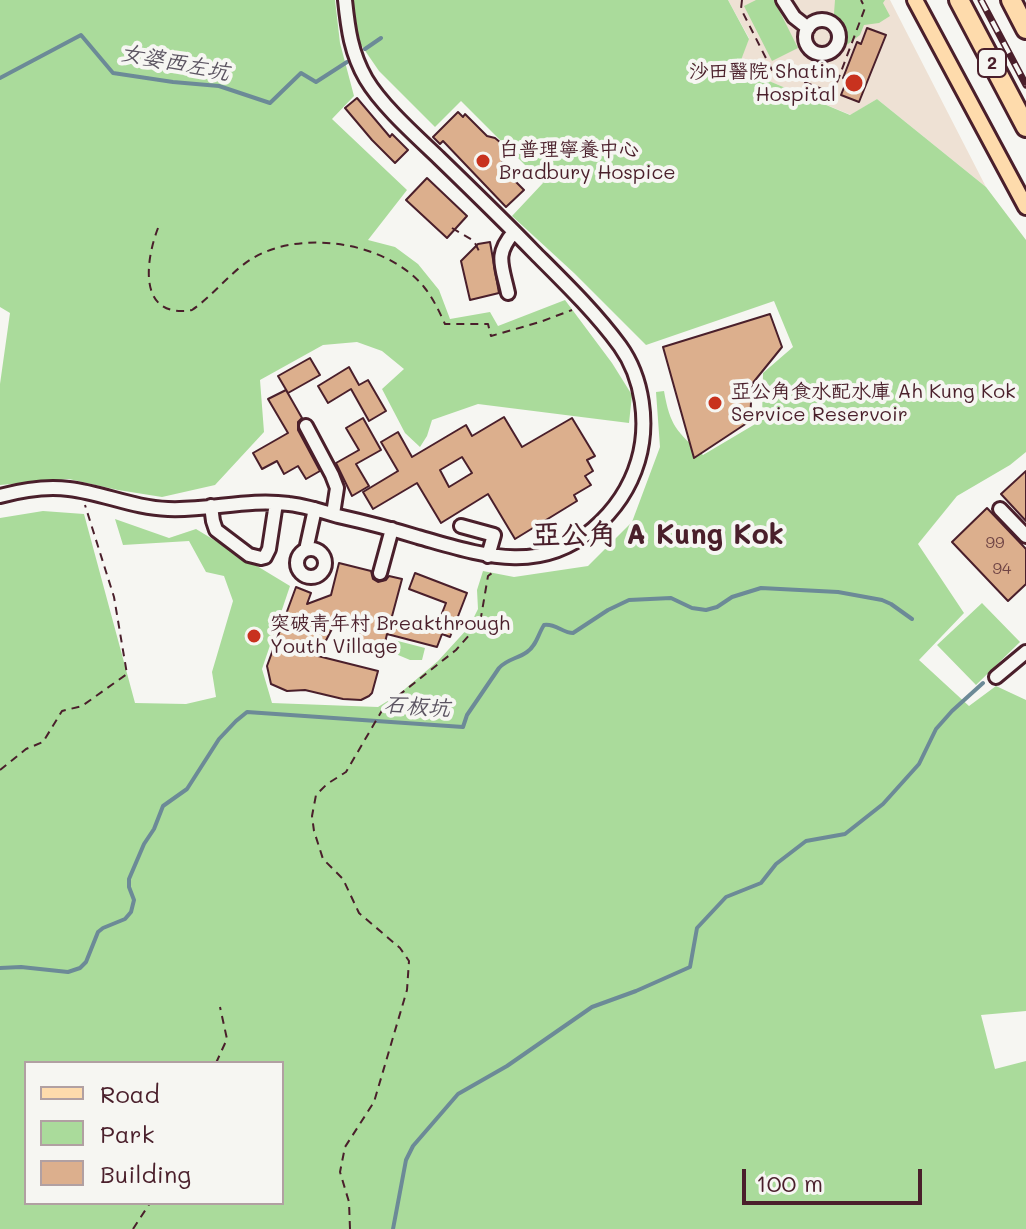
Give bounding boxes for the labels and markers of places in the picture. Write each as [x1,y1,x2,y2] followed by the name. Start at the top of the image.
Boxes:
[689,60,836,107] place label: 沙田醫院 Shatin Hospital
[843,72,865,94] marker: 沙田醫院 Shatin Hospital
[499,138,676,185] place label: 白普理寧養中心 Bradbury Hospice
[474,152,492,170] marker: 白普理寧養中心 Bradbury Hospice
[731,380,1016,427] place label: 亞公角食水配水庫 Ah Kung Kok Service Reservoir
[706,394,724,412] marker: 亞公角食水配水庫 Ah Kung Kok Service Reservoir
[270,612,510,659] place label: 突破青年村 Breakthrough Youth Village
[245,627,263,645] marker: 突破青年村 Breakthrough Youth Village

